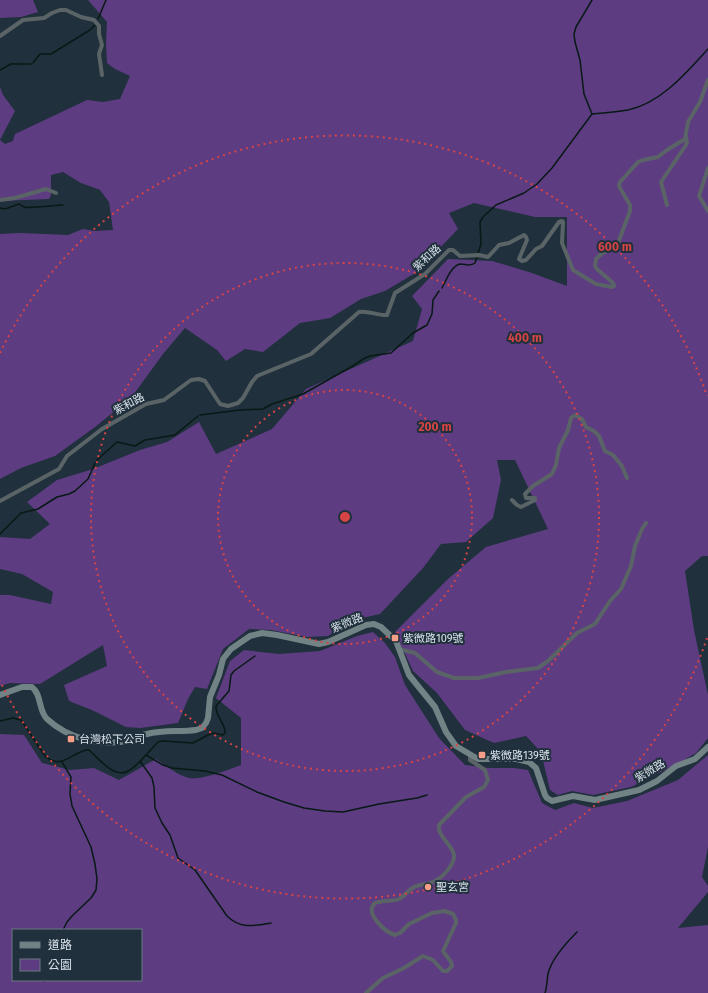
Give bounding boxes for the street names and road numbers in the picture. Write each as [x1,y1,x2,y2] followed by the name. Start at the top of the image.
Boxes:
[410,242,444,274] street label: 紫和路
[111,391,147,417] street label: 紫和路
[329,611,365,635] street label: 紫微路
[633,757,667,785] street label: 紫微路

